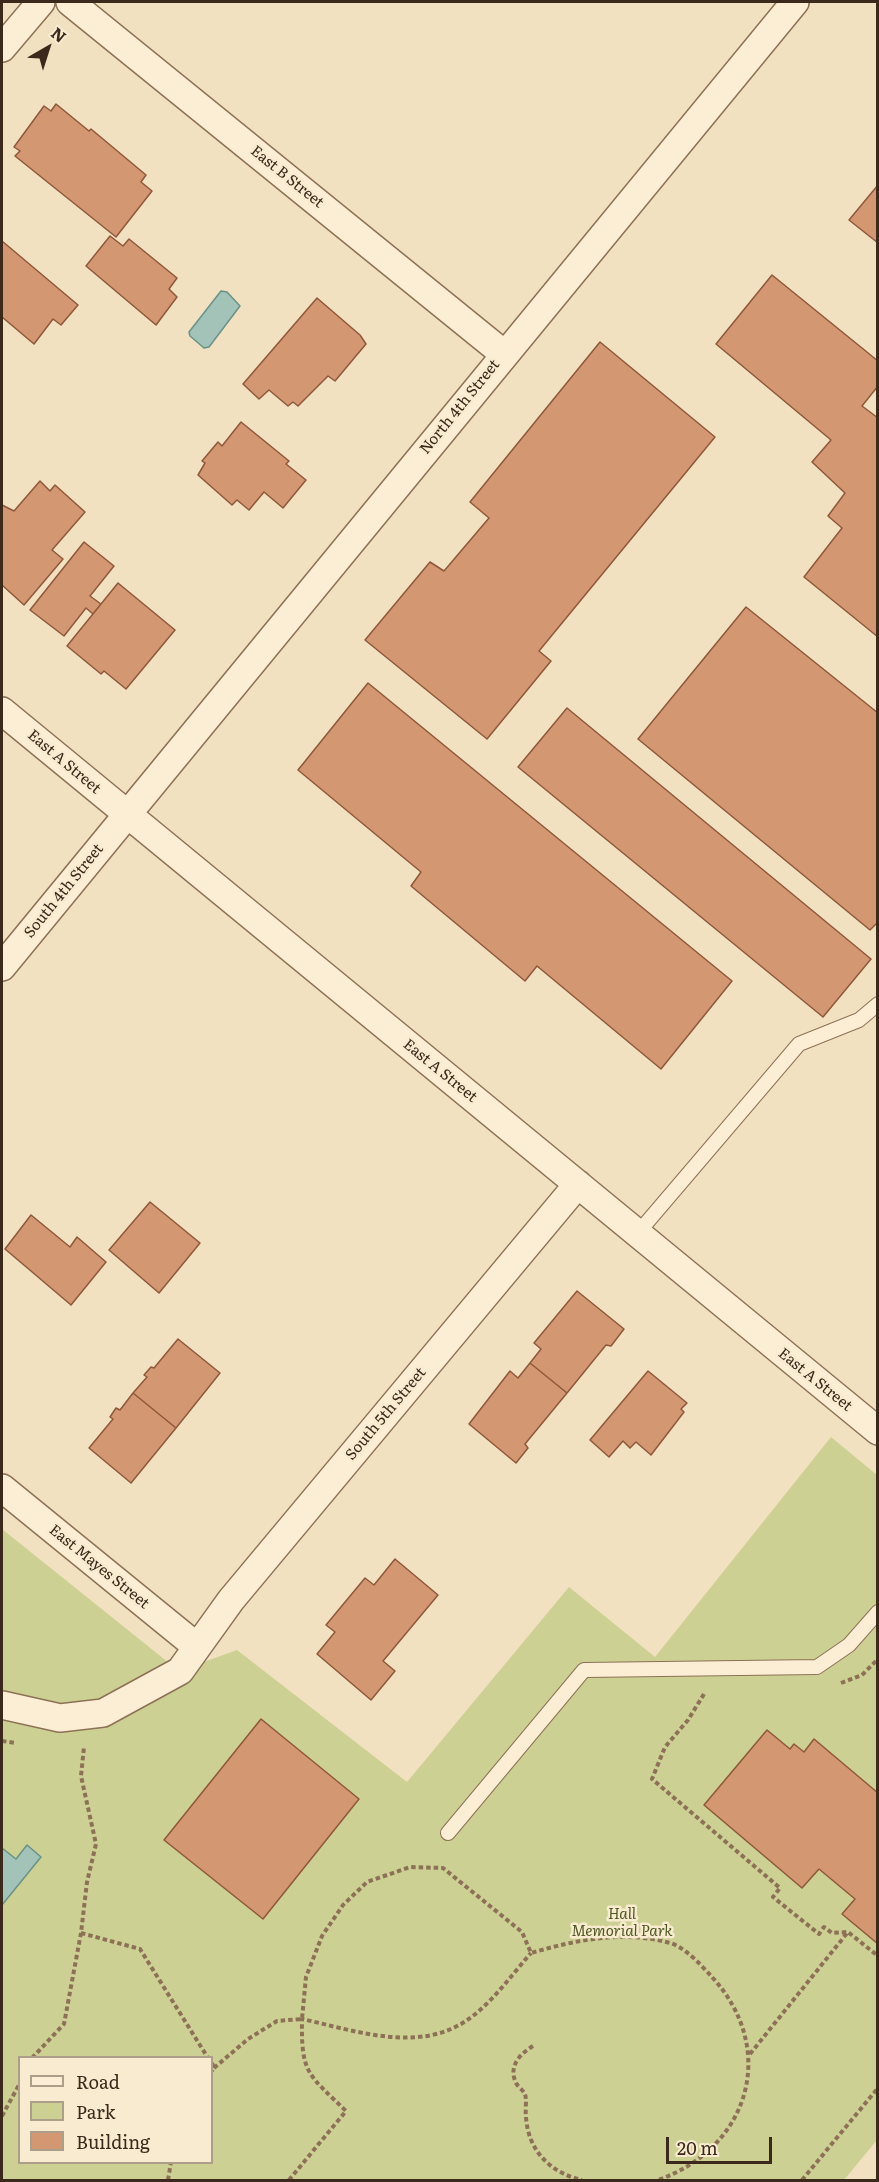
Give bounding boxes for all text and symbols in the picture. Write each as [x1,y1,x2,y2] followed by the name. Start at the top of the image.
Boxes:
[18,18,78,78] north arrow
[47,20,72,48] text: N
[247,142,327,212] street label: East B Street
[416,356,504,458] street label: North 4th Street
[24,726,104,798] street label: East A Street
[21,840,107,942] street label: South 4th Street
[399,1036,481,1106] street label: East A Street
[774,1345,856,1415] street label: East A Street
[342,1364,430,1464] street label: South 5th Street
[45,1521,153,1613] street label: East Mayes Street
[572,1906,672,1941] park label: Hall Memorial Park
[18,2056,213,2164] legend
[76,2068,120,2095] text: Road
[76,2098,115,2125] text: Park
[669,2125,776,2163] scale bar
[76,2128,150,2155] text: Building
[677,2134,718,2161] text: 20 m

